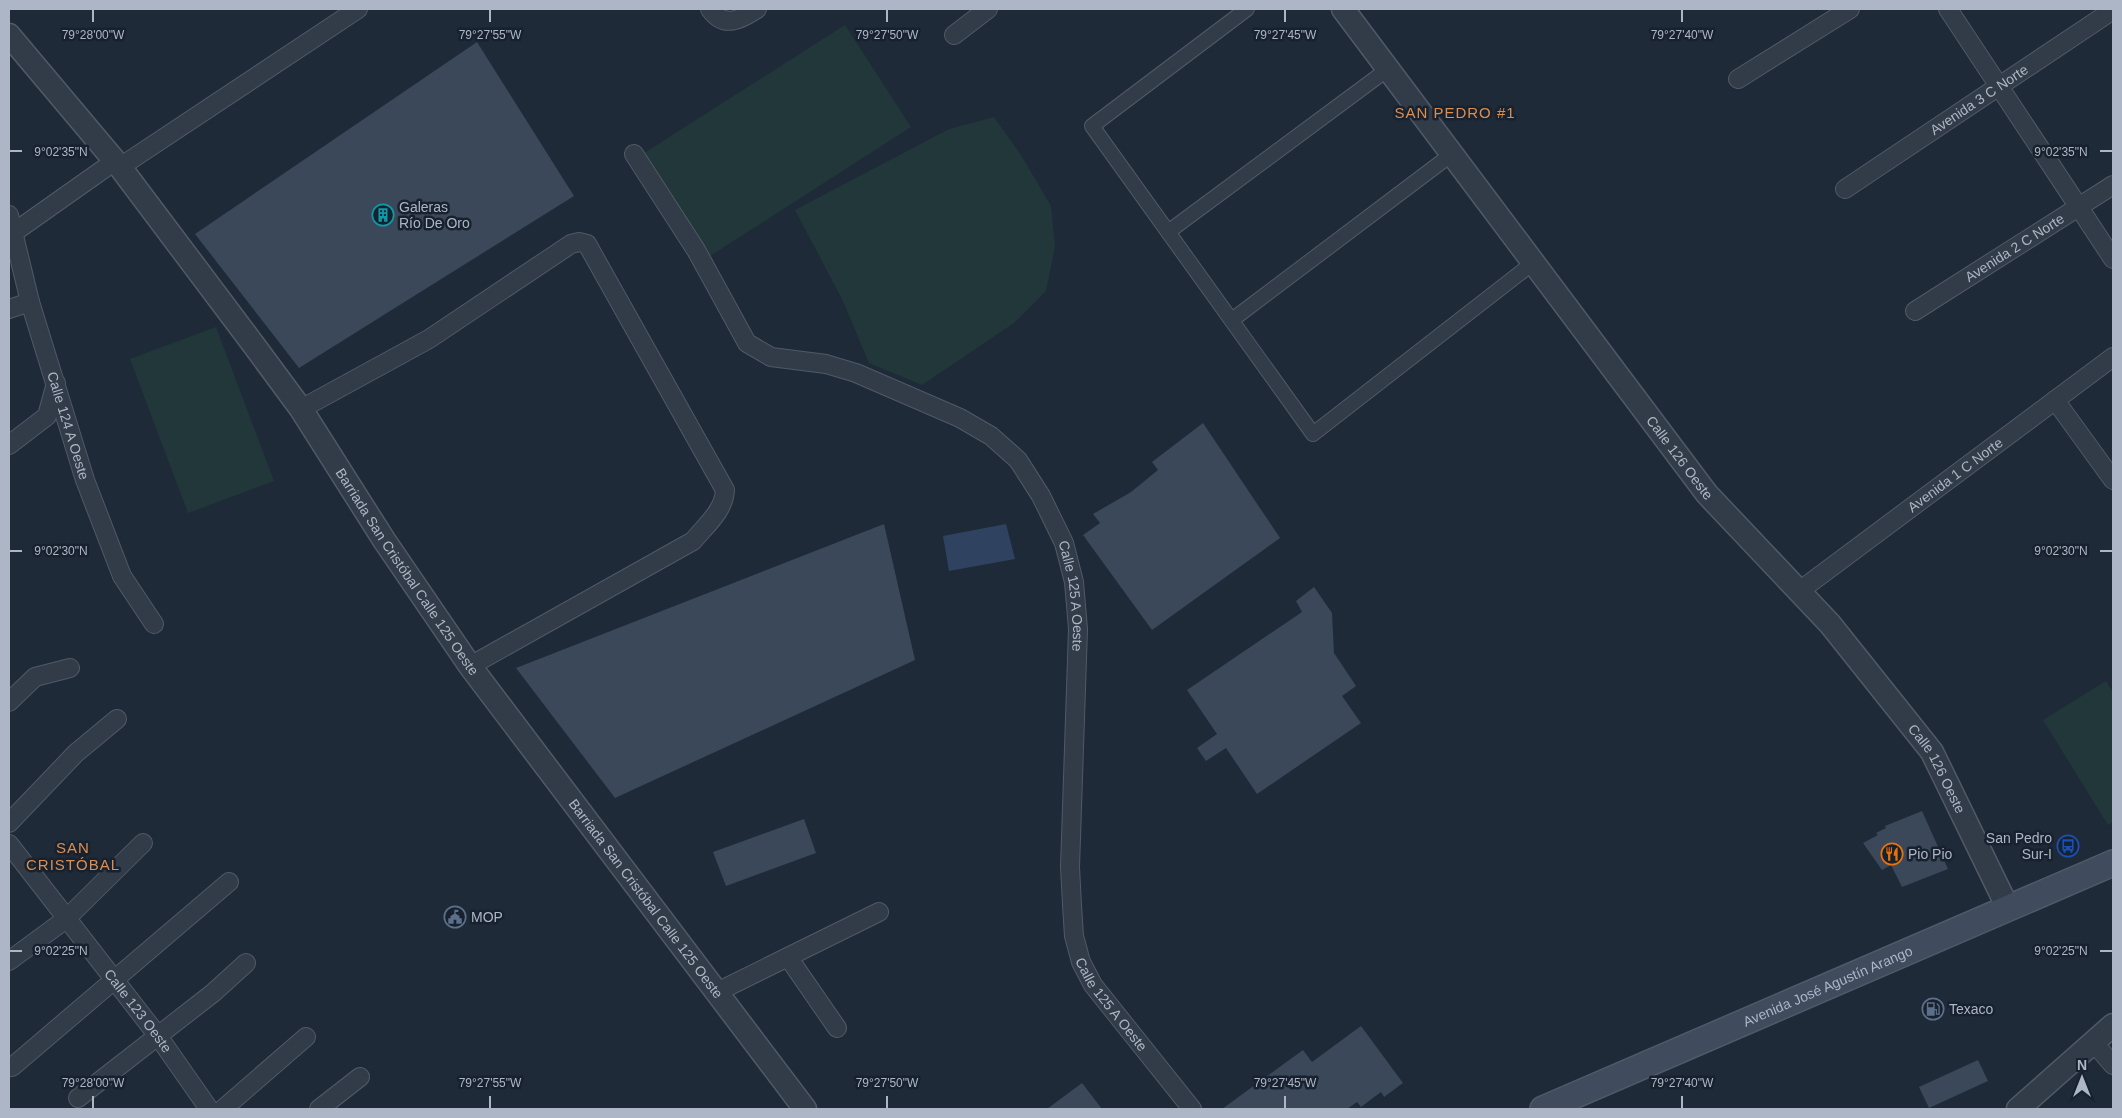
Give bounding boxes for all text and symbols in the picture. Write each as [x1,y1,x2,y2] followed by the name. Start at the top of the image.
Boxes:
[62,28,125,42] text: 79°28'00"W
[459,28,522,42] text: 79°27'55"W
[856,28,919,42] text: 79°27'50"W
[1254,28,1317,42] text: 79°27'45"W
[1651,28,1714,42] text: 79°27'40"W
[1927,61,2031,138] street label: Avenida 3 C Norte
[1394,104,1516,121] district label: SAN PEDRO #1
[34,145,88,159] text: 9°02'35"N
[2034,145,2088,159] text: 9°02'35"N
[399,199,470,231] place label: Galeras Río De Oro
[371,203,395,227] building icon: Galeras Río De Oro
[1962,210,2067,285] street label: Avenida 2 C Norte
[44,370,92,482] street label: Calle 124 A Oeste
[1643,413,1716,503] street label: Calle 126 Oeste
[1905,434,2006,515] street label: Avenida 1 C Norte
[333,465,482,679] street label: Barriada San Cristóbal Calle 125 Oeste
[1056,539,1086,652] street label: Calle 125 A Oeste
[34,544,88,558] text: 9°02'30"N
[2034,544,2088,558] text: 9°02'30"N
[1905,721,1969,816] street label: Calle 126 Oeste
[566,796,726,1002] street label: Barriada San Cristóbal Calle 125 Oeste
[1986,830,2052,862] place label: San Pedro Sur-I
[2056,834,2080,858] bus stop icon: San Pedro Sur-I
[26,839,120,873] district label: SAN CRISTÓBAL
[1880,842,1904,866] restaurant icon: Pio Pio
[1908,846,1953,862] place label: Pio Pio
[443,905,467,929] public building icon: MOP
[471,909,503,925] place label: MOP
[1741,943,1915,1030] street label: Avenida José Agustín Arango
[34,944,88,958] text: 9°02'25"N
[2034,944,2088,958] text: 9°02'25"N
[1072,955,1151,1054] street label: Calle 125 A Oeste
[101,966,175,1056] street label: Calle 123 Oeste
[1921,997,1945,1021] fuel station icon: Texaco
[1949,1001,1994,1017] place label: Texaco
[2057,1053,2107,1103] north arrow
[2077,1057,2087,1073] text: N
[62,1076,125,1090] text: 79°28'00"W
[459,1076,522,1090] text: 79°27'55"W
[856,1076,919,1090] text: 79°27'50"W
[1254,1076,1317,1090] text: 79°27'45"W
[1651,1076,1714,1090] text: 79°27'40"W

